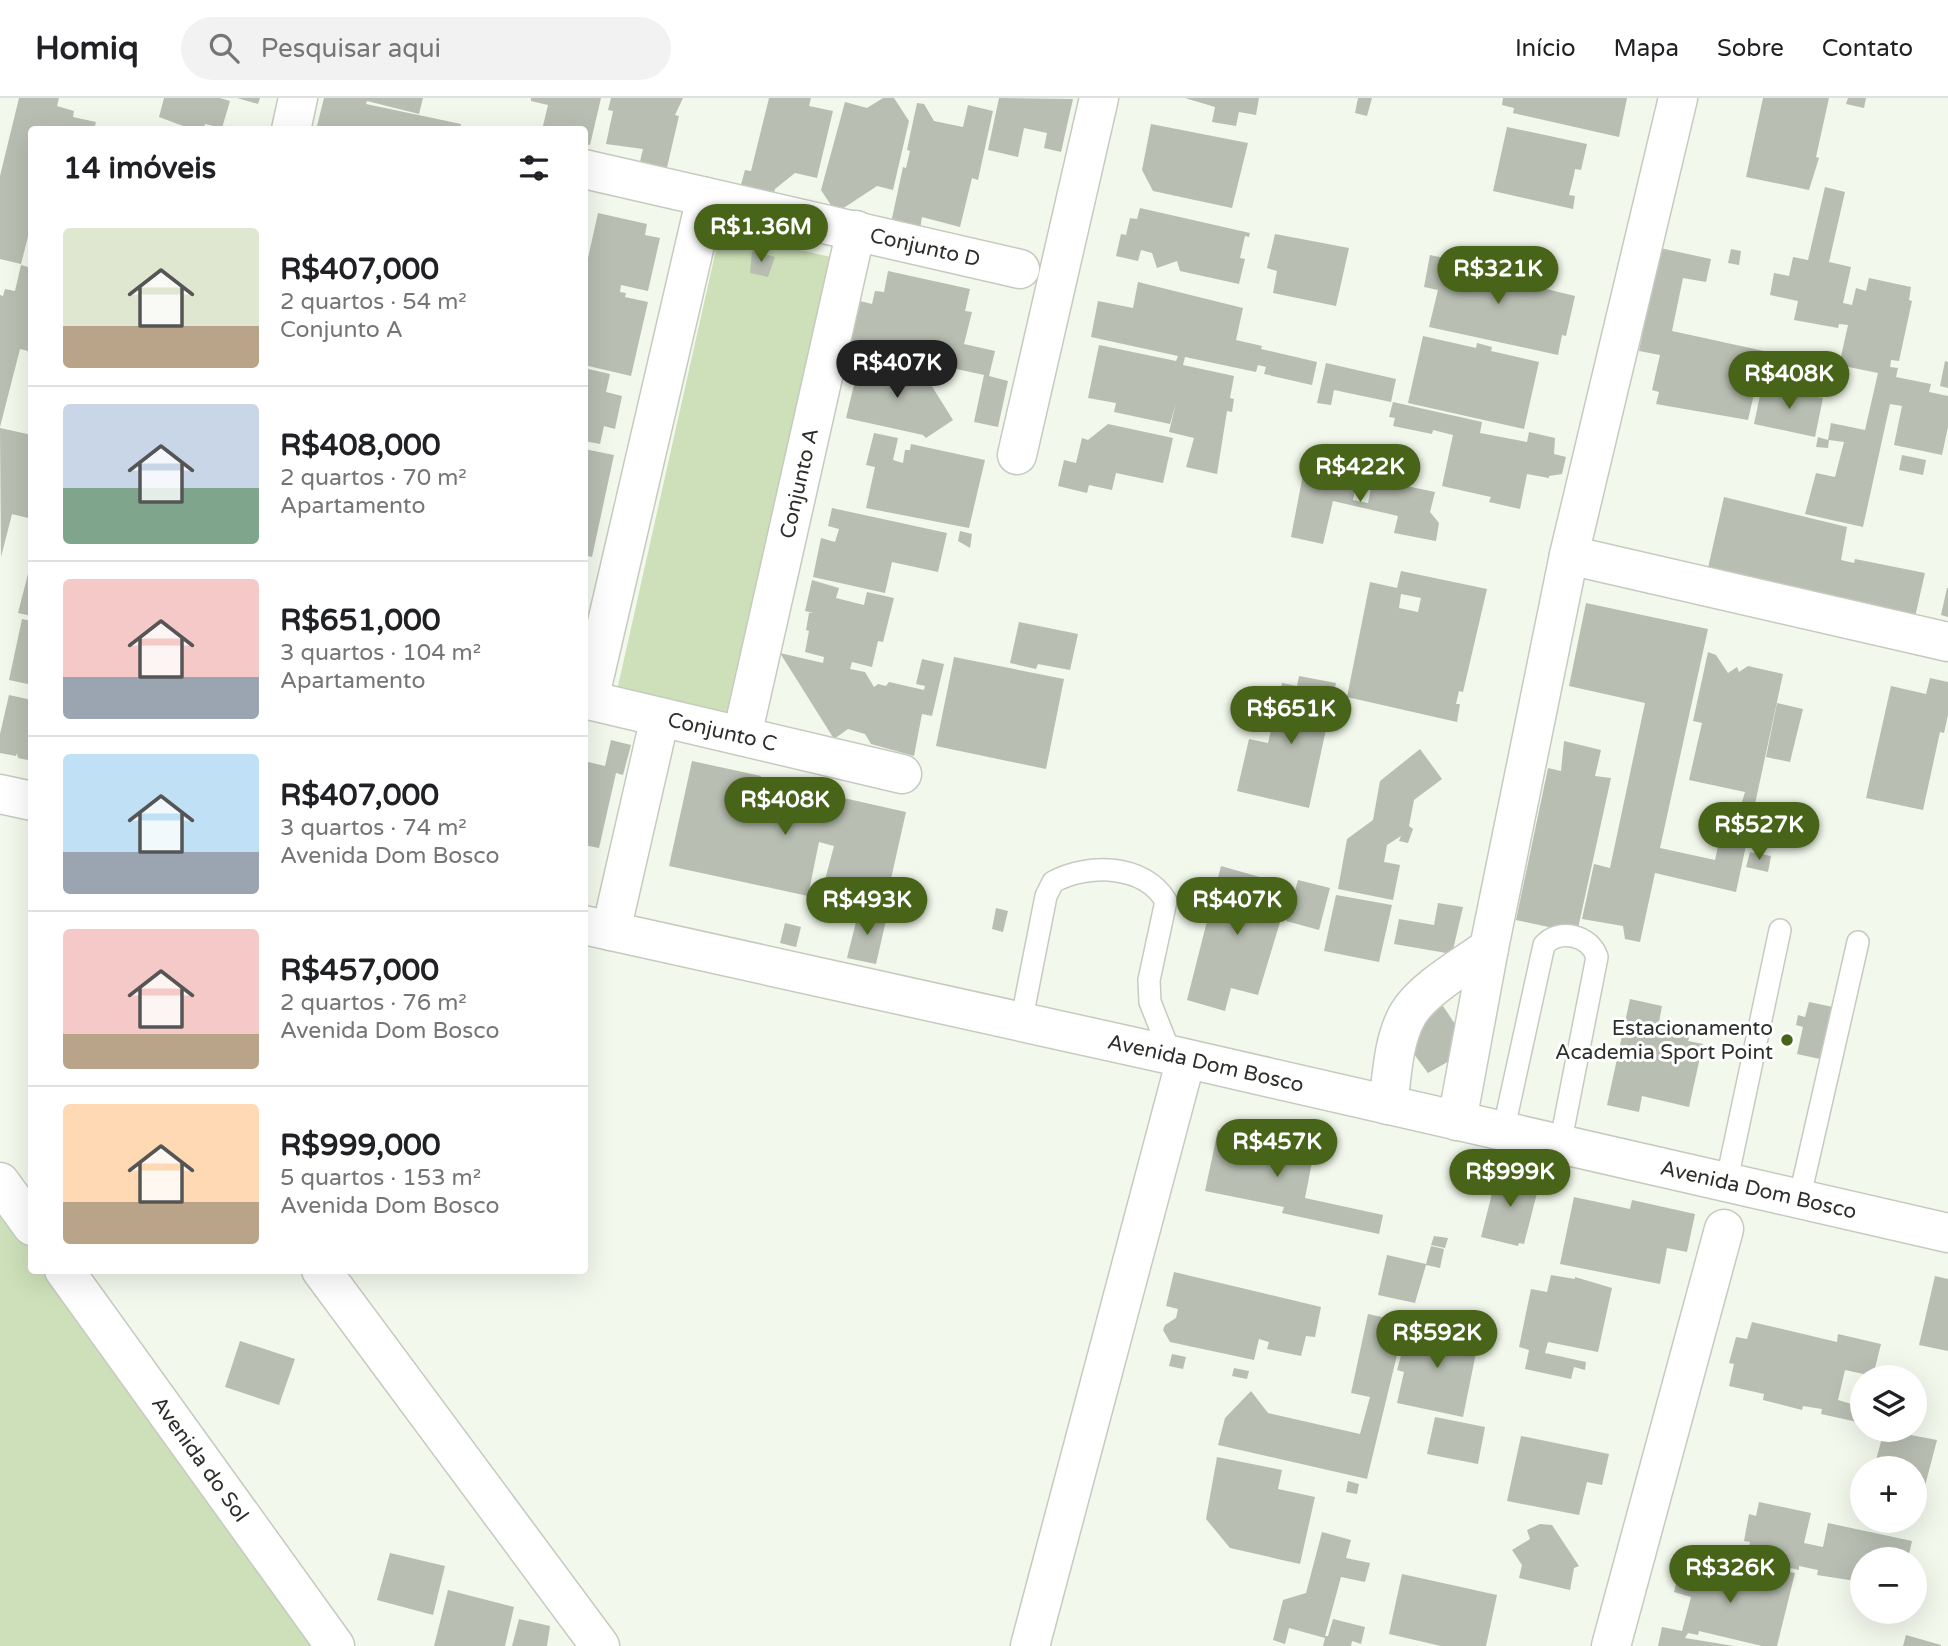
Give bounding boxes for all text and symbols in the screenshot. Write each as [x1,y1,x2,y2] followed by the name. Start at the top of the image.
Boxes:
[181,17,671,80] search box
[35,29,139,68] text: Homiq
[205,29,243,67] icon: search
[261,33,441,64] text: Pesquisar aqui
[1515,34,1576,63] text: Início
[1614,34,1679,63] text: Mapa
[1717,34,1784,63] text: Sobre
[1822,34,1913,63] text: Contato
[515,149,553,187] icon: filters
[63,150,216,187] text: 14 imóveis
[696,204,826,264] pin: R$1.36M
[710,213,812,241] text: R$1.36M
[868,222,983,272] street label: Conjunto D
[1441,246,1555,306] pin: R$321K
[280,251,439,288] text: R$407,000
[1453,255,1543,283] text: R$321K
[119,256,203,340] icon: home
[280,288,467,316] text: 2 quartos · 54 m²
[280,316,403,344] text: Conjunto A
[840,341,954,400] pin: R$407K
[852,349,942,377] text: R$407K
[1732,352,1846,411] pin: R$408K
[1744,360,1834,388] text: R$408K
[774,426,823,541] street label: Conjunto A
[280,427,441,464] text: R$408,000
[119,432,203,516] icon: home
[1303,444,1417,504] pin: R$422K
[1315,453,1405,481] text: R$422K
[280,464,467,492] text: 2 quartos · 70 m²
[280,492,425,520] text: Apartamento
[280,602,441,639] text: R$651,000
[119,607,203,691] icon: home
[280,639,481,667] text: 3 quartos · 104 m²
[280,667,425,695] text: Apartamento
[1234,686,1348,746] pin: R$651K
[1246,695,1336,723] text: R$651K
[665,707,779,757] street label: Conjunto C
[280,777,439,814] text: R$407,000
[728,778,842,837] pin: R$408K
[119,782,203,866] icon: home
[740,786,830,814] text: R$408K
[1702,802,1816,862] pin: R$527K
[1714,811,1804,839] text: R$527K
[280,814,467,842] text: 3 quartos · 74 m²
[280,842,499,870] text: Avenida Dom Bosco
[810,878,924,937] pin: R$493K
[1180,878,1294,937] pin: R$407K
[822,886,912,914] text: R$493K
[1192,886,1282,914] text: R$407K
[280,952,439,989] text: R$457,000
[119,957,203,1041] icon: home
[280,989,467,1017] text: 2 quartos · 76 m²
[1555,1016,1773,1065] place label: Estacionamento Academia Sport Point
[280,1017,499,1045] text: Avenida Dom Bosco
[1105,1029,1306,1098] street label: Avenida Dom Bosco
[1779,1032,1795,1048] marker: Estacionamento Academia Sport Point
[1220,1119,1334,1179] pin: R$457K
[280,1127,441,1164] text: R$999,000
[1232,1128,1322,1156] text: R$457K
[119,1132,203,1216] icon: home
[1453,1150,1567,1209] pin: R$999K
[1658,1155,1859,1224] street label: Avenida Dom Bosco
[1465,1158,1555,1186] text: R$999K
[280,1164,481,1192] text: 5 quartos · 153 m²
[280,1192,499,1220] text: Avenida Dom Bosco
[1380,1310,1494,1370] pin: R$592K
[1392,1319,1482,1347] text: R$592K
[1850,1365,1927,1624] map controls
[1850,1365,1927,1442] button: layers
[147,1391,254,1527] street label: Avenida do Sol
[1850,1456,1927,1533] button: +
[1673,1546,1787,1605] pin: R$326K
[1850,1547,1927,1624] button: −
[1685,1554,1775,1582] text: R$326K

